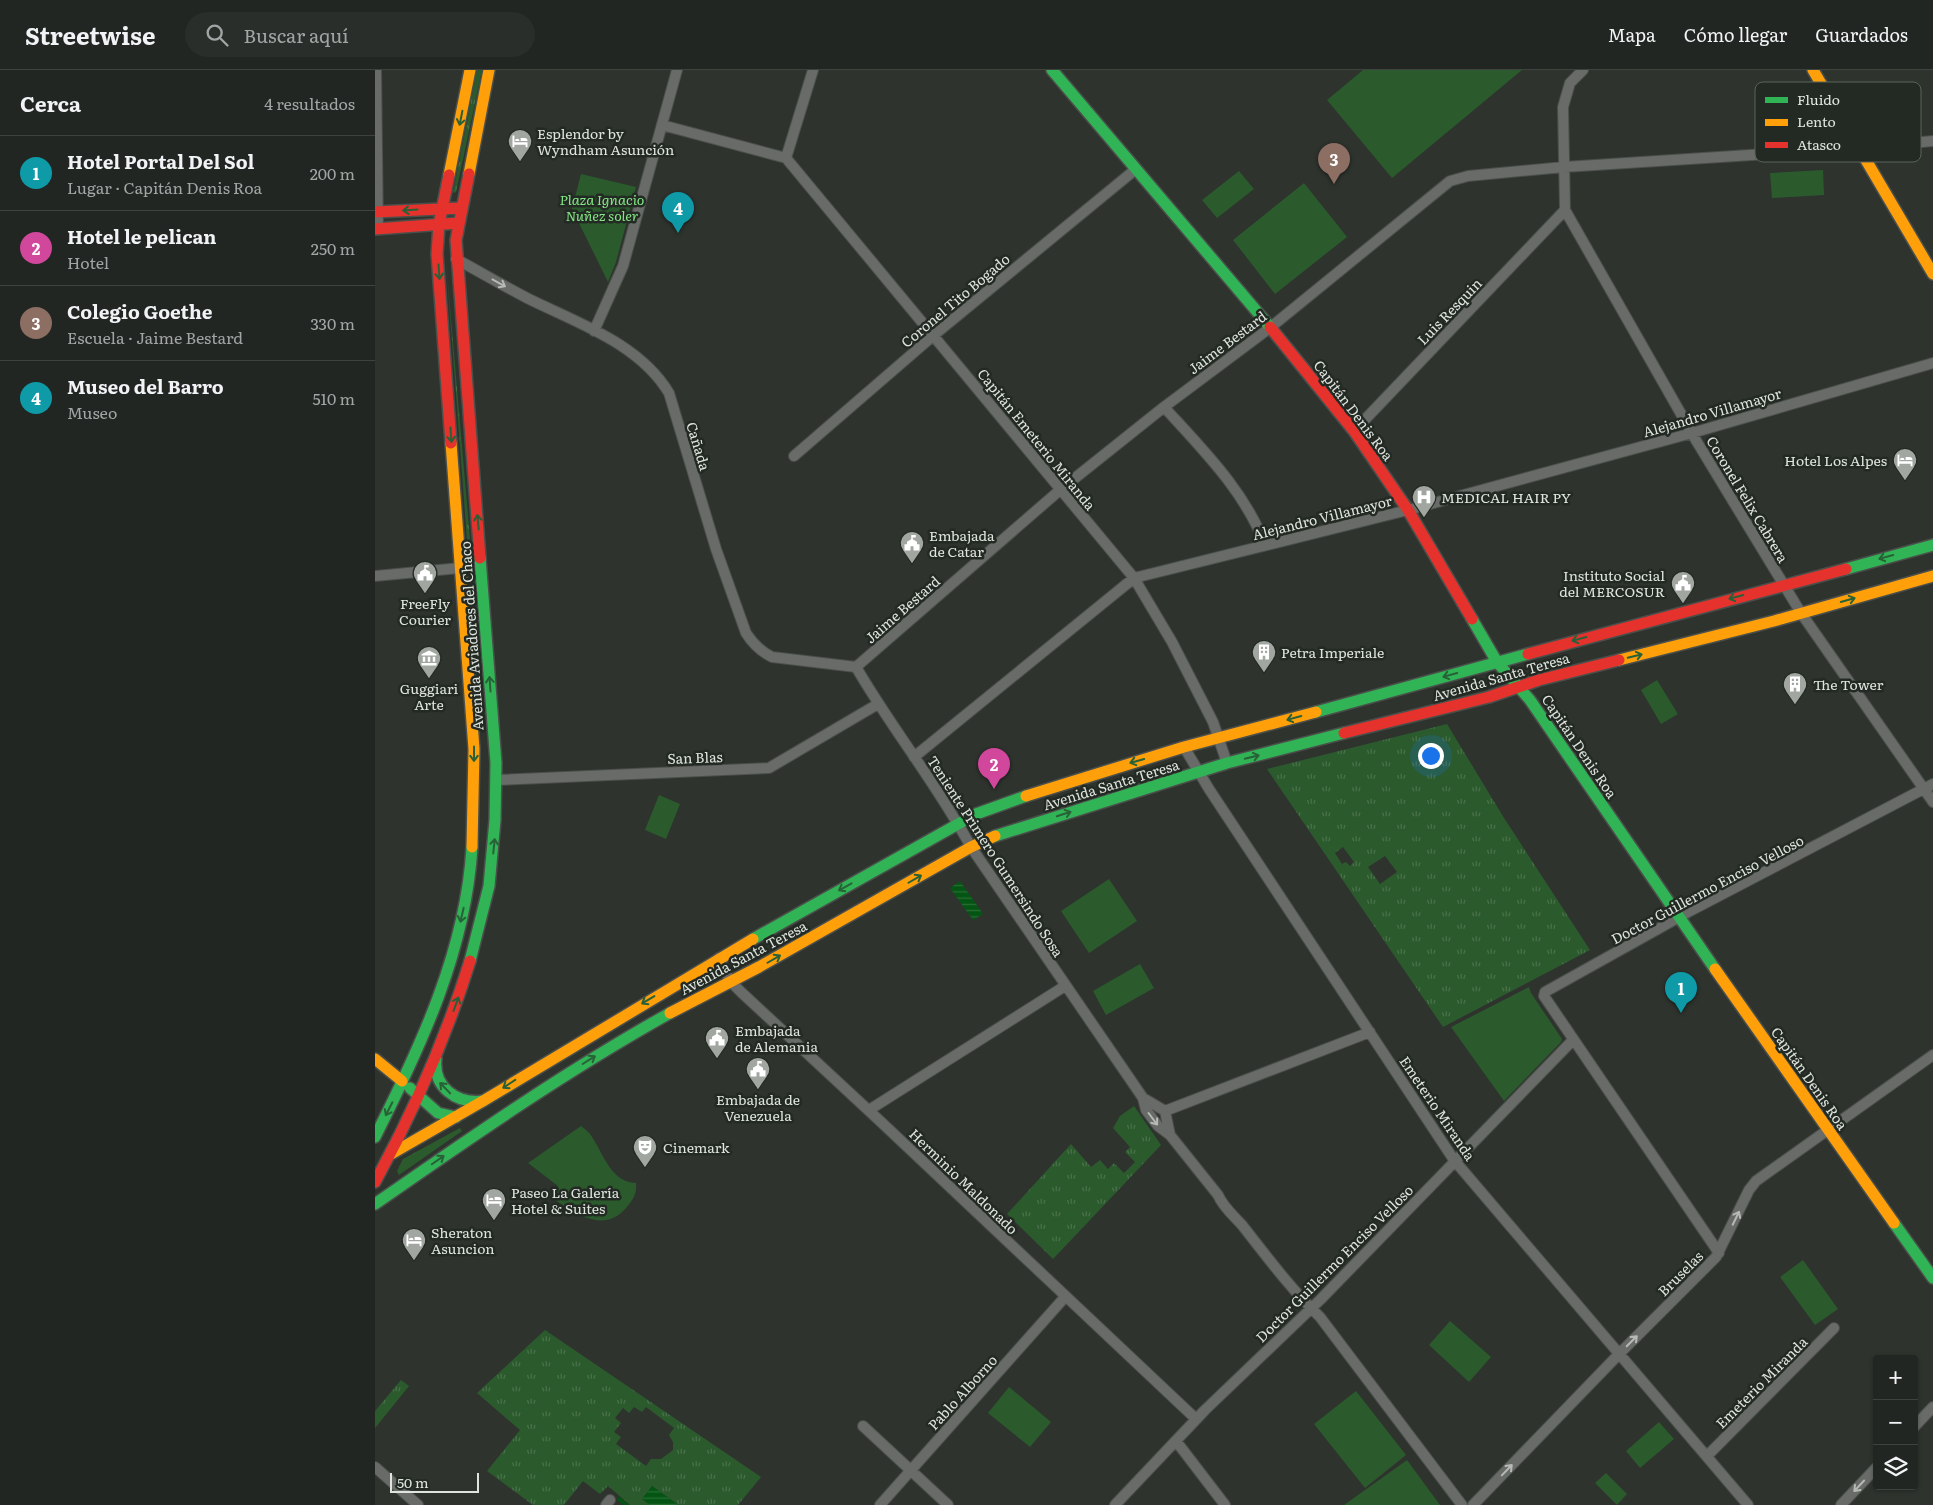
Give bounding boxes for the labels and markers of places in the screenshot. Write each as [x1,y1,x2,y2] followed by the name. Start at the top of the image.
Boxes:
[537,123,674,159] place label: Esplendor by Wyndham Asunción
[507,128,533,162] hotel icon: Esplendor by Wyndham Asunción
[1318,143,1350,184] pin: 3
[662,192,694,233] pin: 4
[1892,447,1918,481] hotel icon: Hotel Los Alpes
[1784,450,1887,470] place label: Hotel Los Alpes
[1411,484,1437,518] hospital icon: MEDICAL HAIR PY
[1441,487,1571,507] place label: MEDICAL HAIR PY
[929,525,995,561] place label: Embajada de Catar
[899,530,925,564] public building icon: Embajada de Catar
[412,560,438,594] public building icon: FreeFly Courier
[1559,565,1665,601] place label: Instituto Social del MERCOSUR
[1670,570,1696,604] public building icon: Instituto Social del MERCOSUR
[399,593,451,629] place label: FreeFly Courier
[1251,639,1277,673] building icon: Petra Imperiale
[1281,642,1384,662] place label: Petra Imperiale
[416,645,442,679] museum icon: Guggiari Arte
[1782,671,1808,705] building icon: The Tower
[1813,674,1884,694] place label: The Tower
[400,678,459,714] place label: Guggiari Arte
[978,748,1010,789] pin: 2
[1665,972,1697,1013] pin: 1
[735,1020,818,1056] place label: Embajada de Alemania
[704,1025,730,1059] public building icon: Embajada de Alemania
[745,1056,771,1090] public building icon: Embajada de Venezuela
[716,1089,800,1125] place label: Embajada de Venezuela
[632,1134,658,1168] theatre icon: Cinemark
[663,1137,730,1157] place label: Cinemark
[511,1182,620,1218] place label: Paseo La Galería Hotel & Suites
[481,1187,507,1221] hotel icon: Paseo La Galería Hotel & Suites
[431,1222,495,1258] place label: Sheraton Asuncion
[401,1227,427,1261] hotel icon: Sheraton Asuncion

